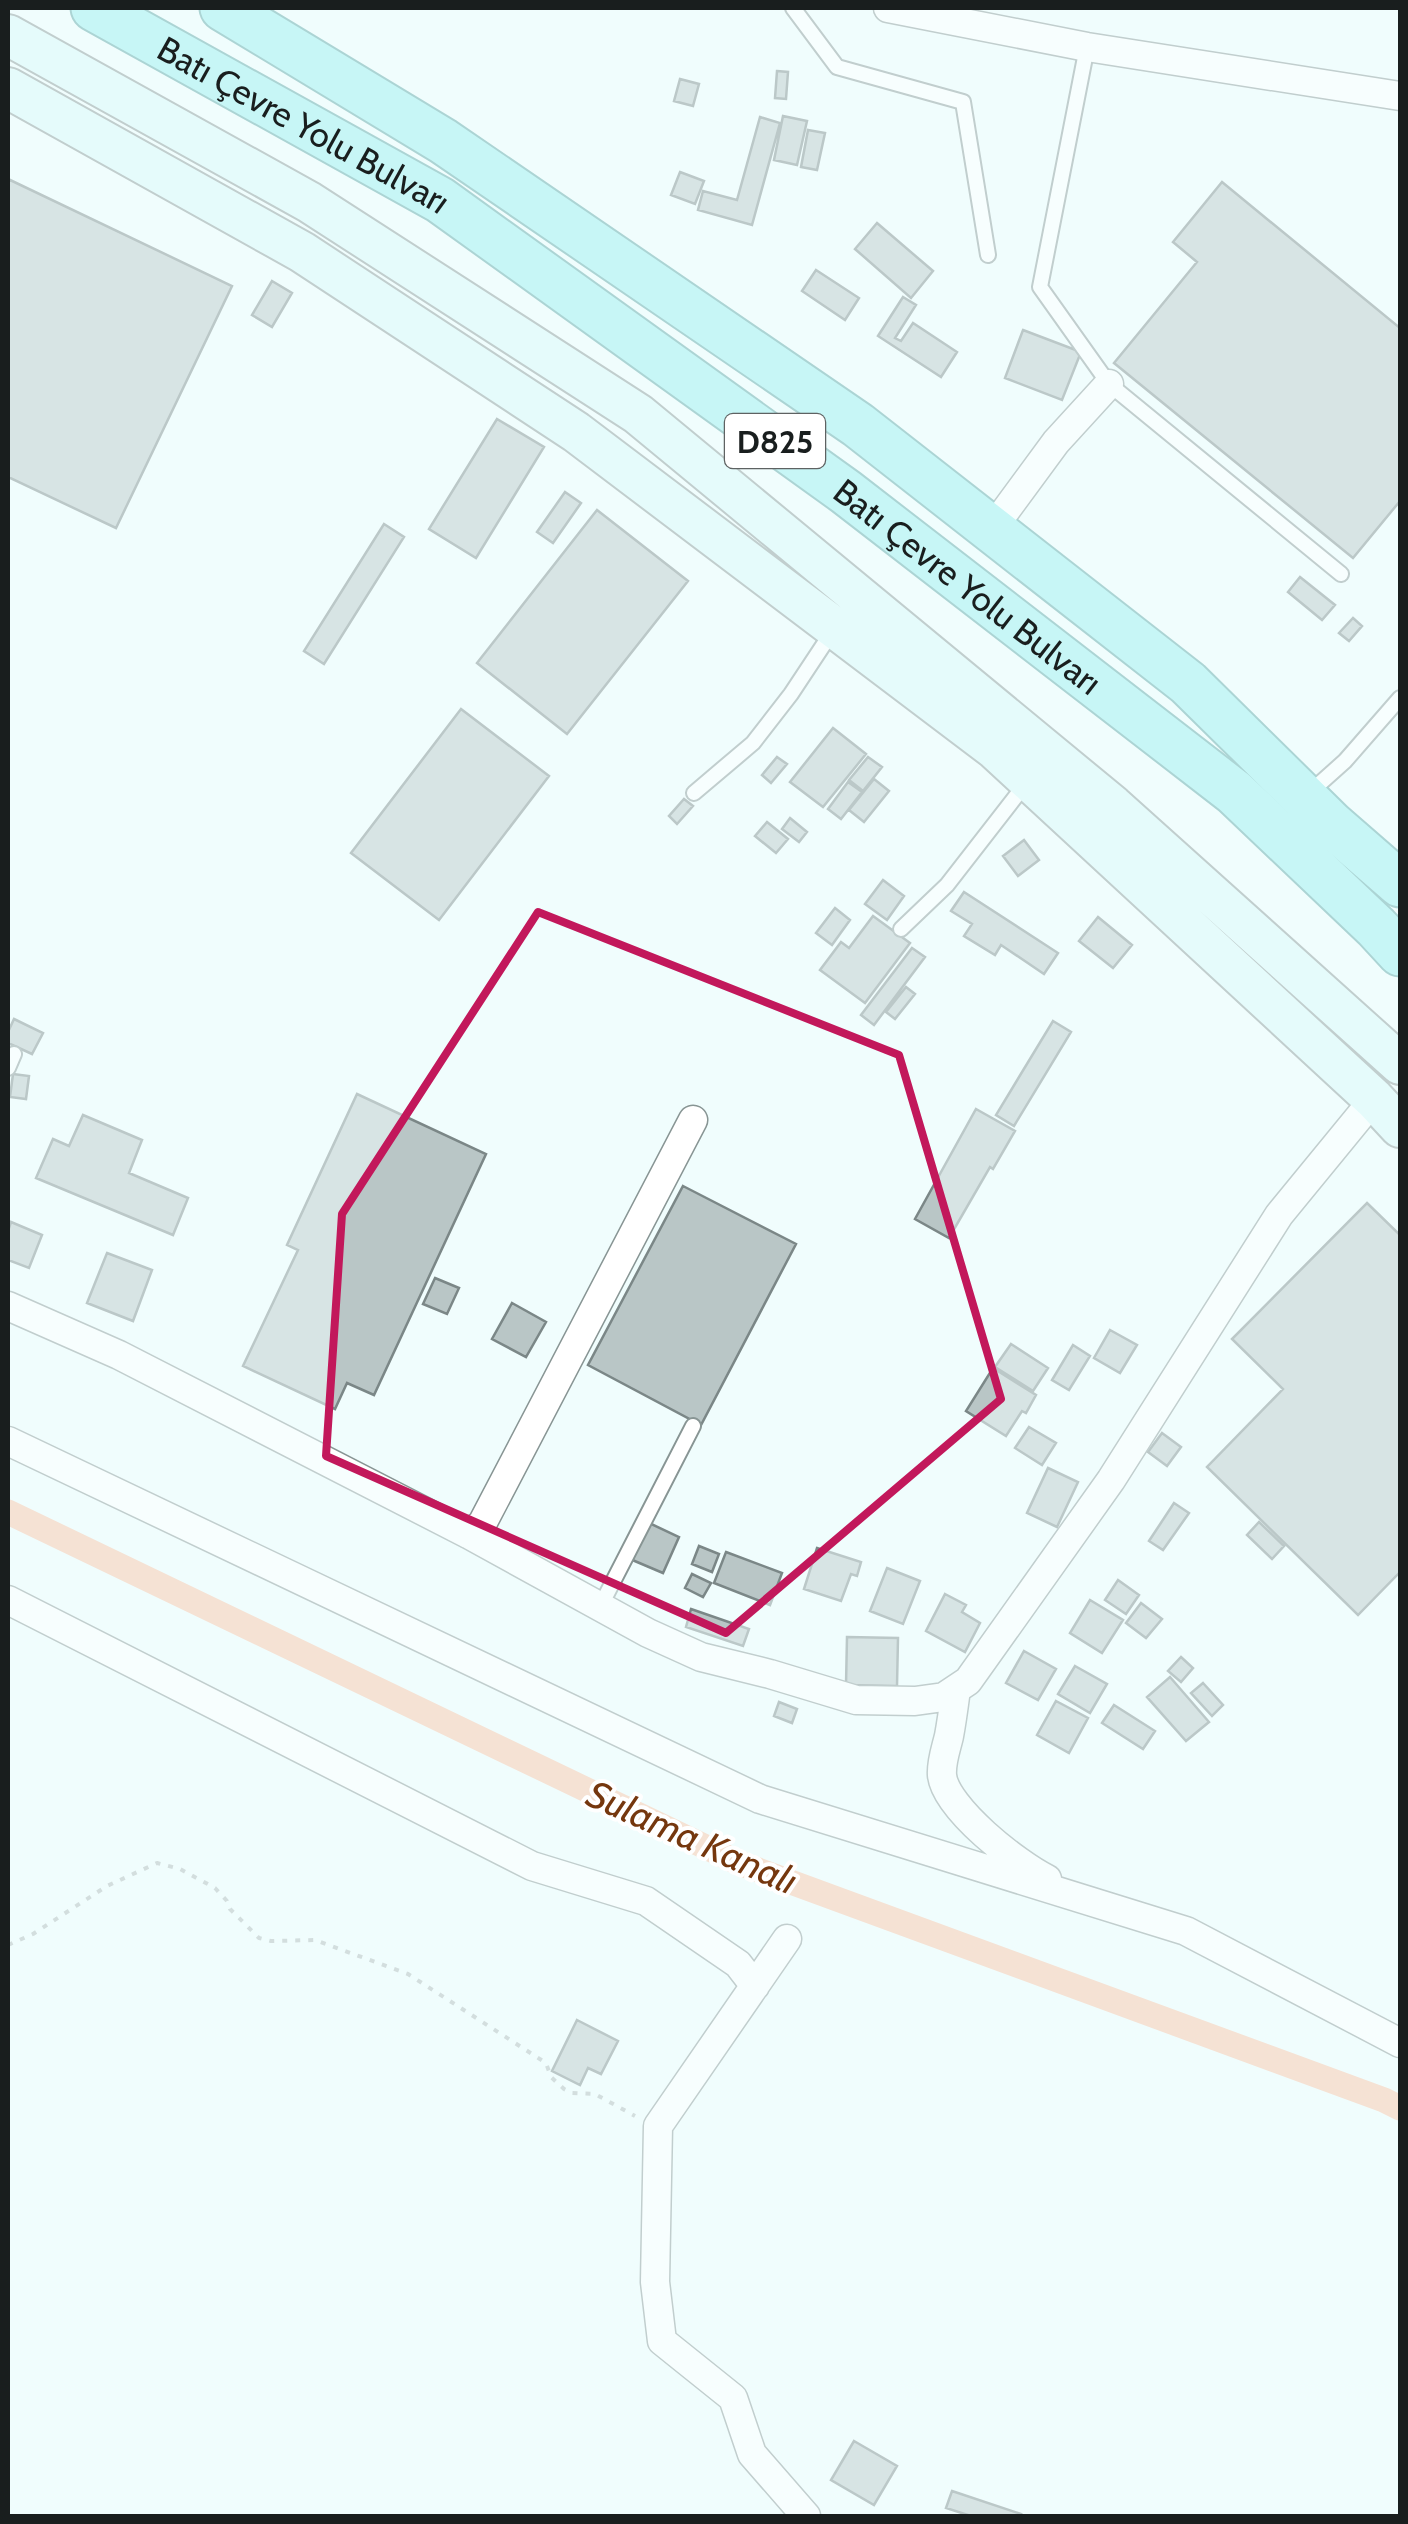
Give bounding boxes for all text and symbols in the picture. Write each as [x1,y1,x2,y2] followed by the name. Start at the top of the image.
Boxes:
[150,26,459,222] street label: Batı Çevre Yolu Bulvarı
[725,414,825,468] road number: D825
[826,469,1110,703] street label: Batı Çevre Yolu Bulvarı
[580,1770,804,1904] water label: Sulama Kanalı

